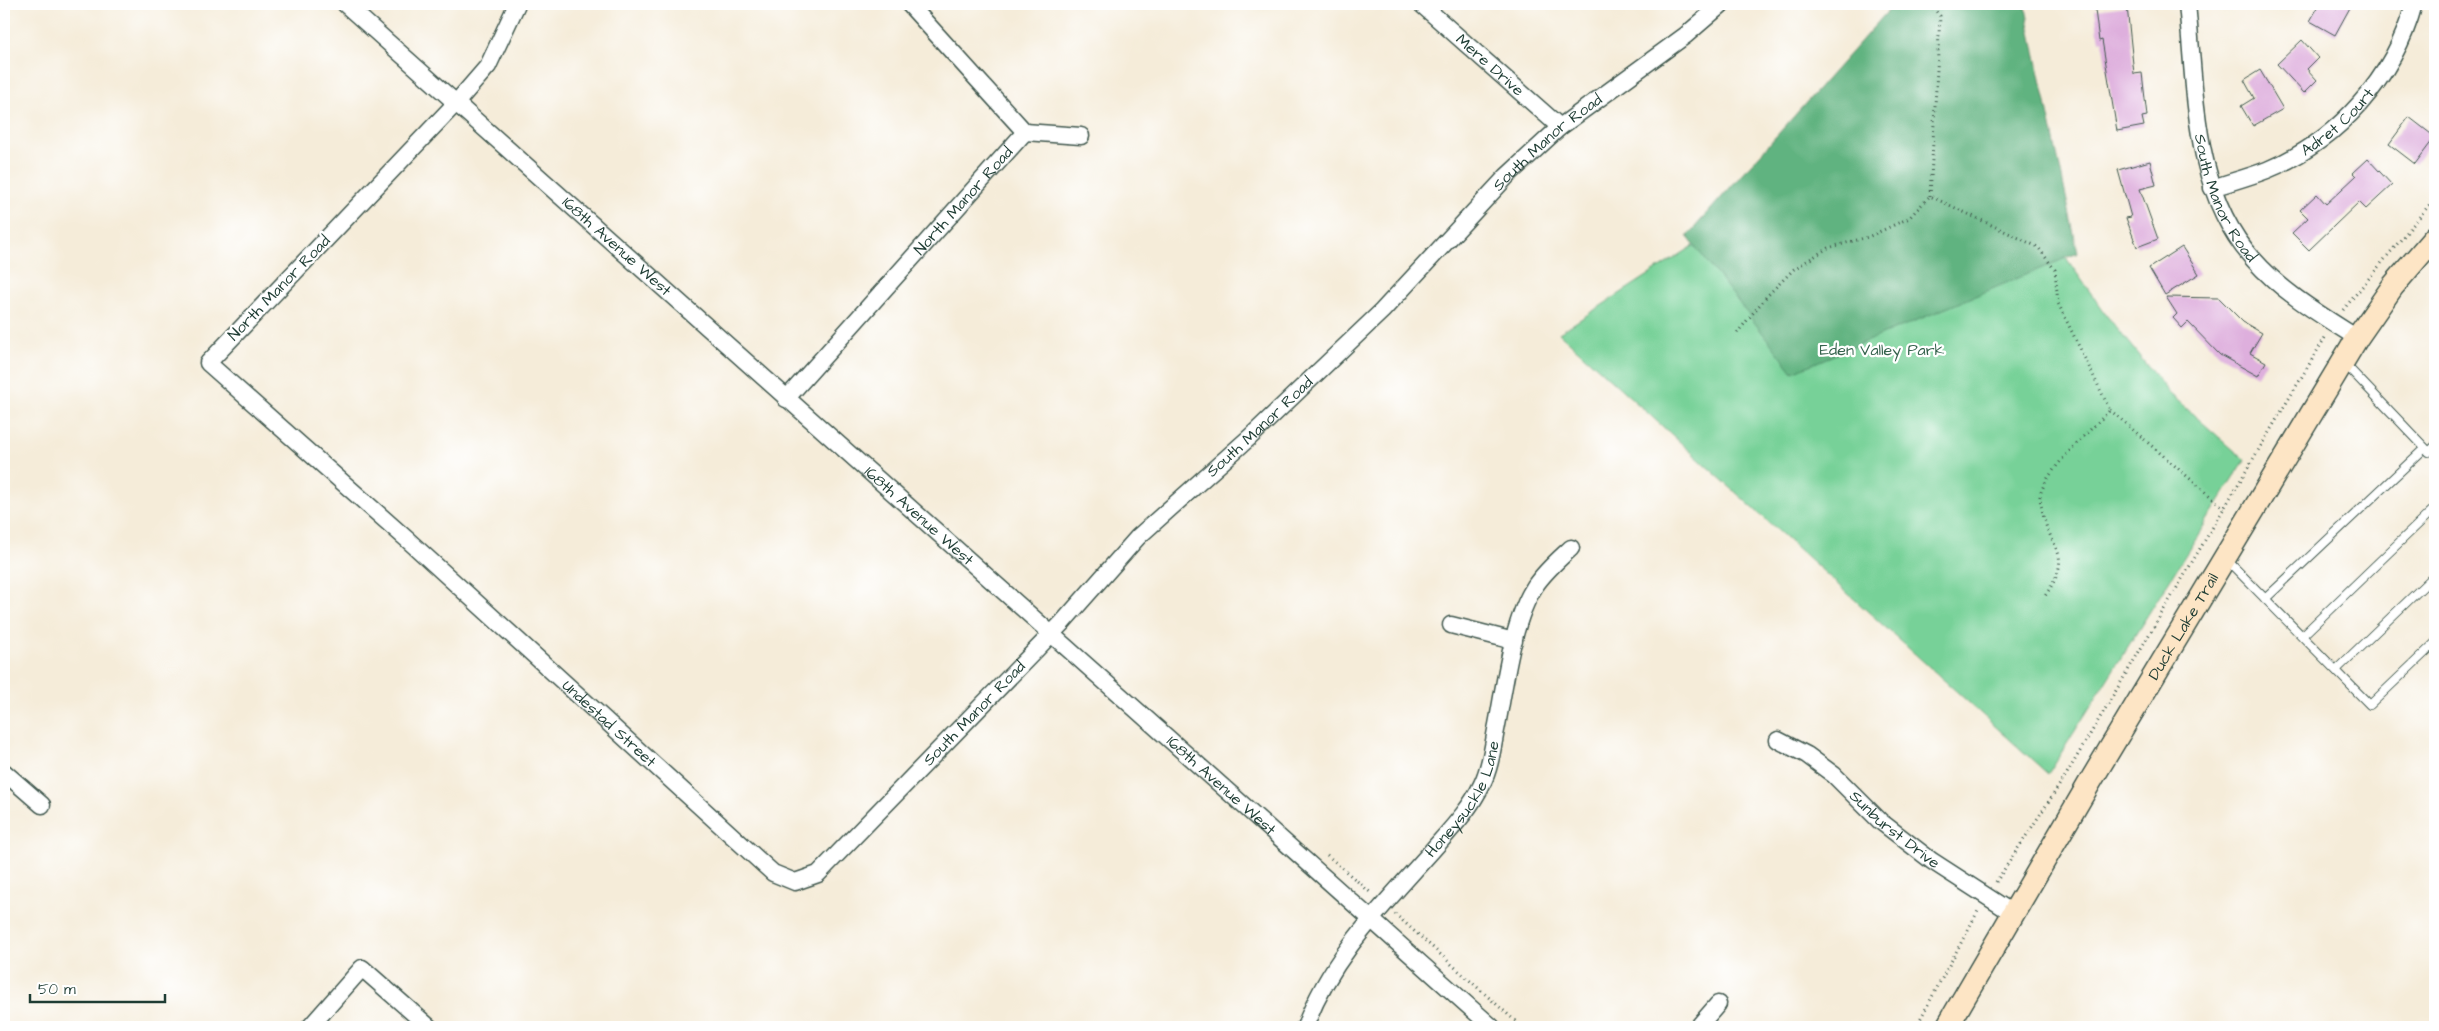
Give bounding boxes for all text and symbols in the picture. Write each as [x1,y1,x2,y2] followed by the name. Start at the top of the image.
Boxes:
[1451,29,1529,101] street label: Mere Drive
[2297,83,2380,161] street label: Adret Court
[1488,89,1607,196] street label: South Manor Road
[2189,132,2262,267] street label: South Manor Road
[909,142,1018,260] street label: North Manor Road
[557,192,677,301] street label: 168th Avenue West
[223,230,335,346] street label: North Manor Road
[1820,339,1945,362] park label: Eden Valley Park
[1201,371,1318,482] street label: South Manor Road
[859,461,979,571] street label: 168th Avenue West
[2143,569,2224,684] street label: Duck Lake Trail
[918,656,1030,771] street label: South Manor Road
[557,675,661,773] street label: Undestad Street
[1162,731,1281,841] street label: 168th Avenue West
[1420,739,1505,862] street label: Honeysuckle Lane
[1844,785,1944,874] street label: Sunburst Drive
[30,971,165,1003] scale bar
[38,979,76,1000] text: 50 m

